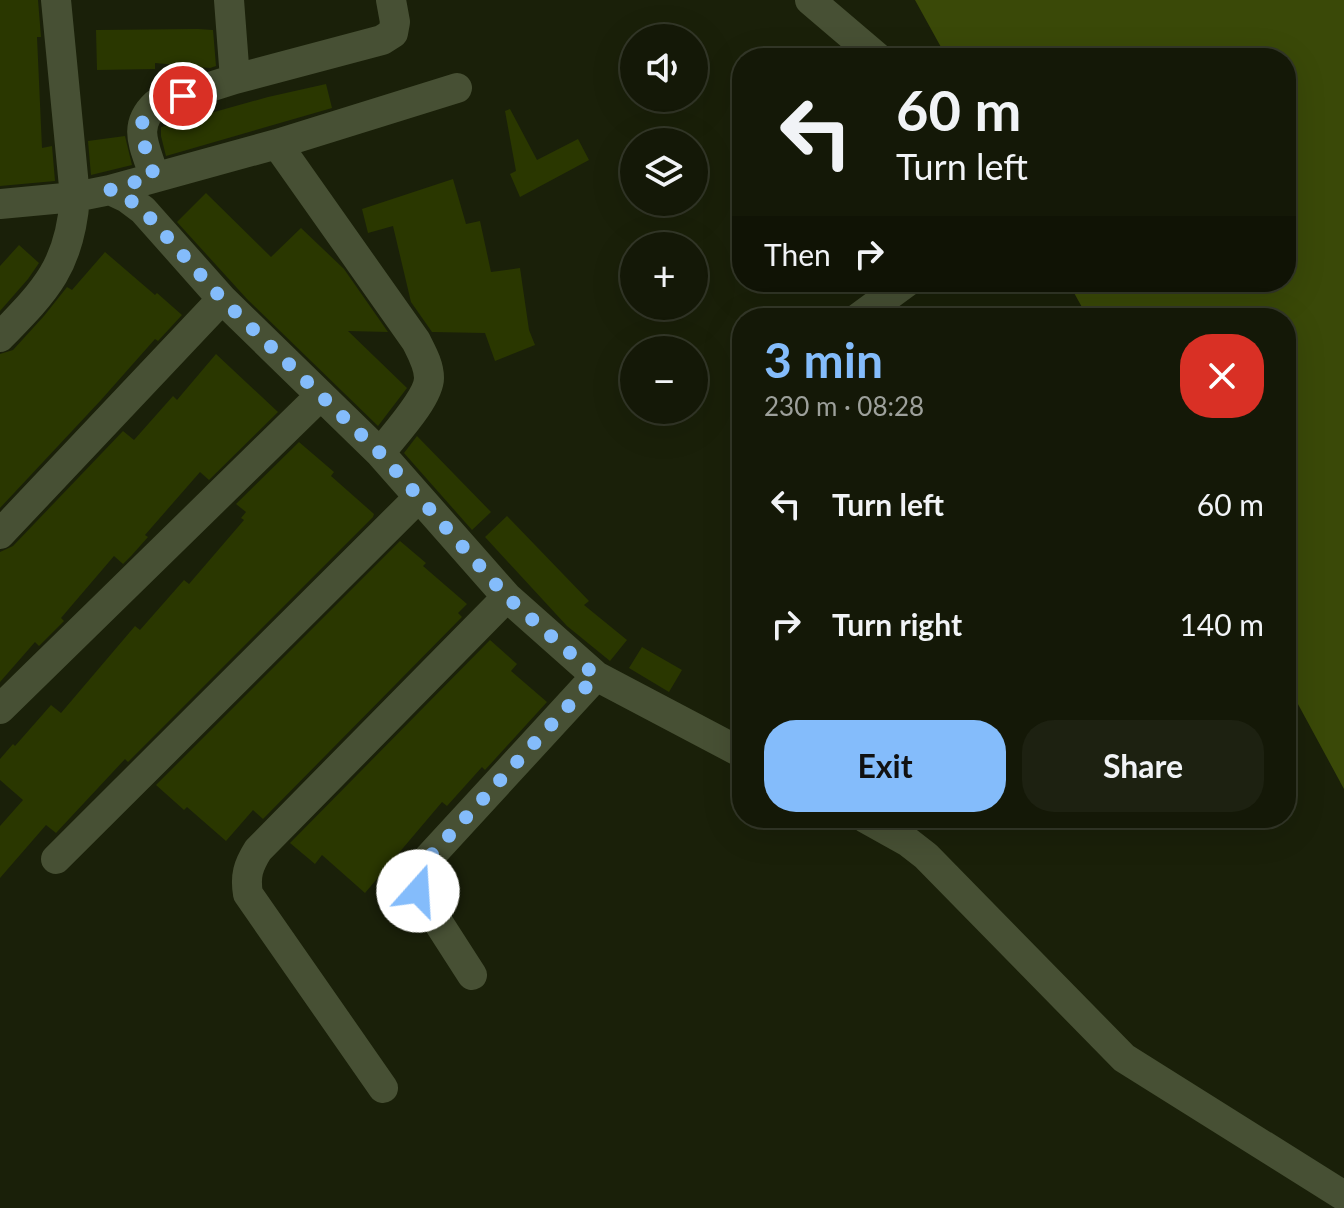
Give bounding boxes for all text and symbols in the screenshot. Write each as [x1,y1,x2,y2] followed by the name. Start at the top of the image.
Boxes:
[620,24,708,424] map controls
[620,24,708,112] button: sound
[149,62,217,130] pin
[161,74,205,118] icon: arrive
[896,76,1021,143] text: 60 m
[764,80,868,184] icon: left
[620,128,708,216] button: layers
[896,144,1028,188] text: Turn left
[620,232,708,320] button: +
[847,232,891,276] icon: right
[764,236,831,272] text: Then
[764,331,883,388] text: 3 min
[1180,334,1264,418] button: close
[620,336,708,424] button: −
[764,390,924,422] text: 230 m · 08:28
[764,482,808,526] icon: left
[832,486,944,522] text: Turn left
[1197,486,1264,522] text: 60 m
[764,602,808,646] icon: right
[832,606,962,642] text: Turn right
[1179,606,1264,642] text: 140 m
[764,720,1006,812] button: Exit
[1022,720,1264,812] button: Share
[376,849,460,933] position arrow

